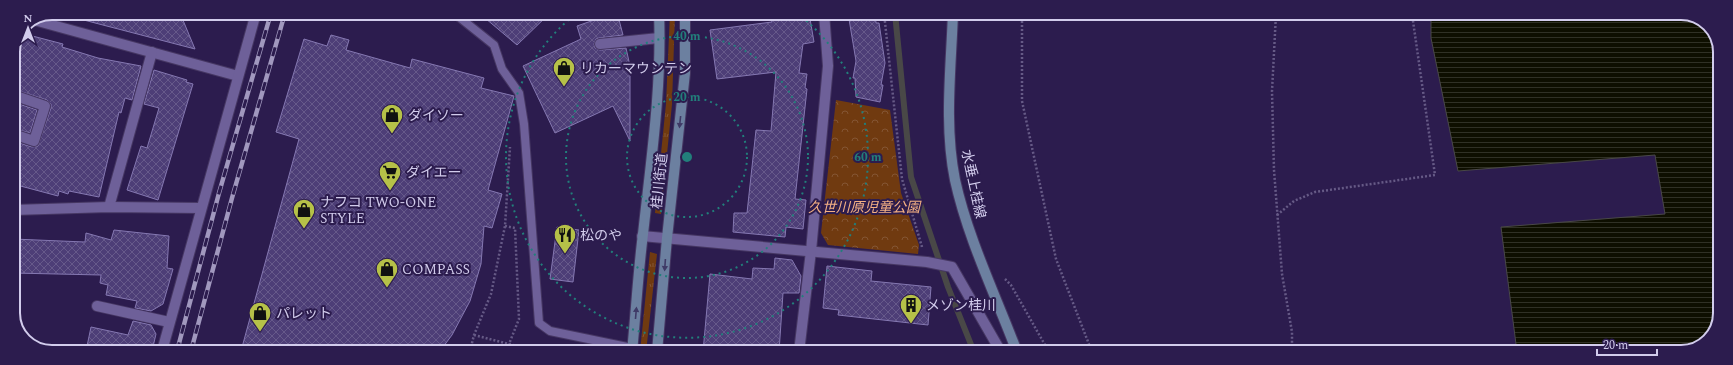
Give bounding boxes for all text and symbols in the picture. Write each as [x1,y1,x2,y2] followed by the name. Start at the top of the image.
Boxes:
[8,8,48,48] north arrow
[24,10,33,27] text: N
[673,27,701,46] text: 40 m
[551,55,577,88] shop icon: リカーマウンテン
[580,58,692,79] place label: リカーマウンテン
[673,88,701,107] text: 20 m
[379,102,405,135] shop icon: ダイソー
[408,105,464,126] place label: ダイソー
[676,116,683,128] one-way arrow
[854,148,882,167] text: 60 m
[956,148,991,221] street label: 水垂上桂線
[680,150,694,164] centre of rings
[646,152,673,210] street label: 桂川街道
[377,159,403,192] supermarket icon: ダイエー
[406,162,462,183] place label: ダイエー
[320,192,436,229] place label: ナフコ TWO-ONE STYLE
[291,197,317,230] shop icon: ナフコ TWO-ONE STYLE
[808,197,922,218] park label: 久世川原児童公園
[552,222,578,255] restaurant icon: 松のや
[580,225,622,246] place label: 松のや
[374,256,400,289] shop icon: COMPASS
[402,259,470,280] place label: COMPASS
[662,259,669,271] one-way arrow
[898,292,924,325] building icon: メゾン桂川
[926,295,996,316] place label: メゾン桂川
[247,300,273,333] shop icon: パレット
[276,303,332,324] place label: パレット
[632,307,639,319] one-way arrow
[1597,331,1657,357] scale bar
[1603,336,1628,355] text: 20 m

